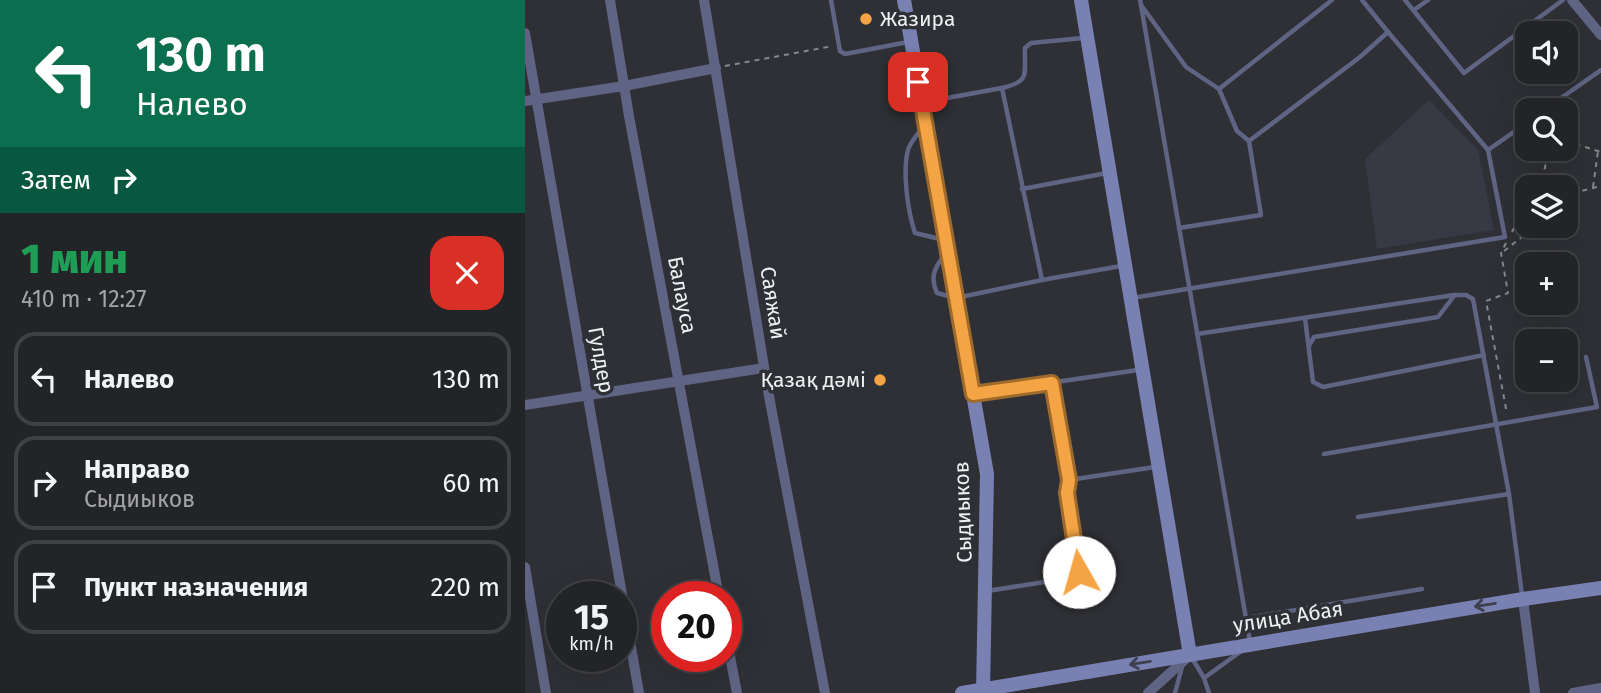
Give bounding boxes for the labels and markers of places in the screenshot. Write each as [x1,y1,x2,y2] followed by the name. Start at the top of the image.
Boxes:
[880,6,955,32] place label: Жазира
[858,11,874,27] marker: Жазира
[888,52,948,112] pin
[761,367,866,393] place label: Қазақ дәмі
[872,372,888,388] marker: Қазақ дәмі

